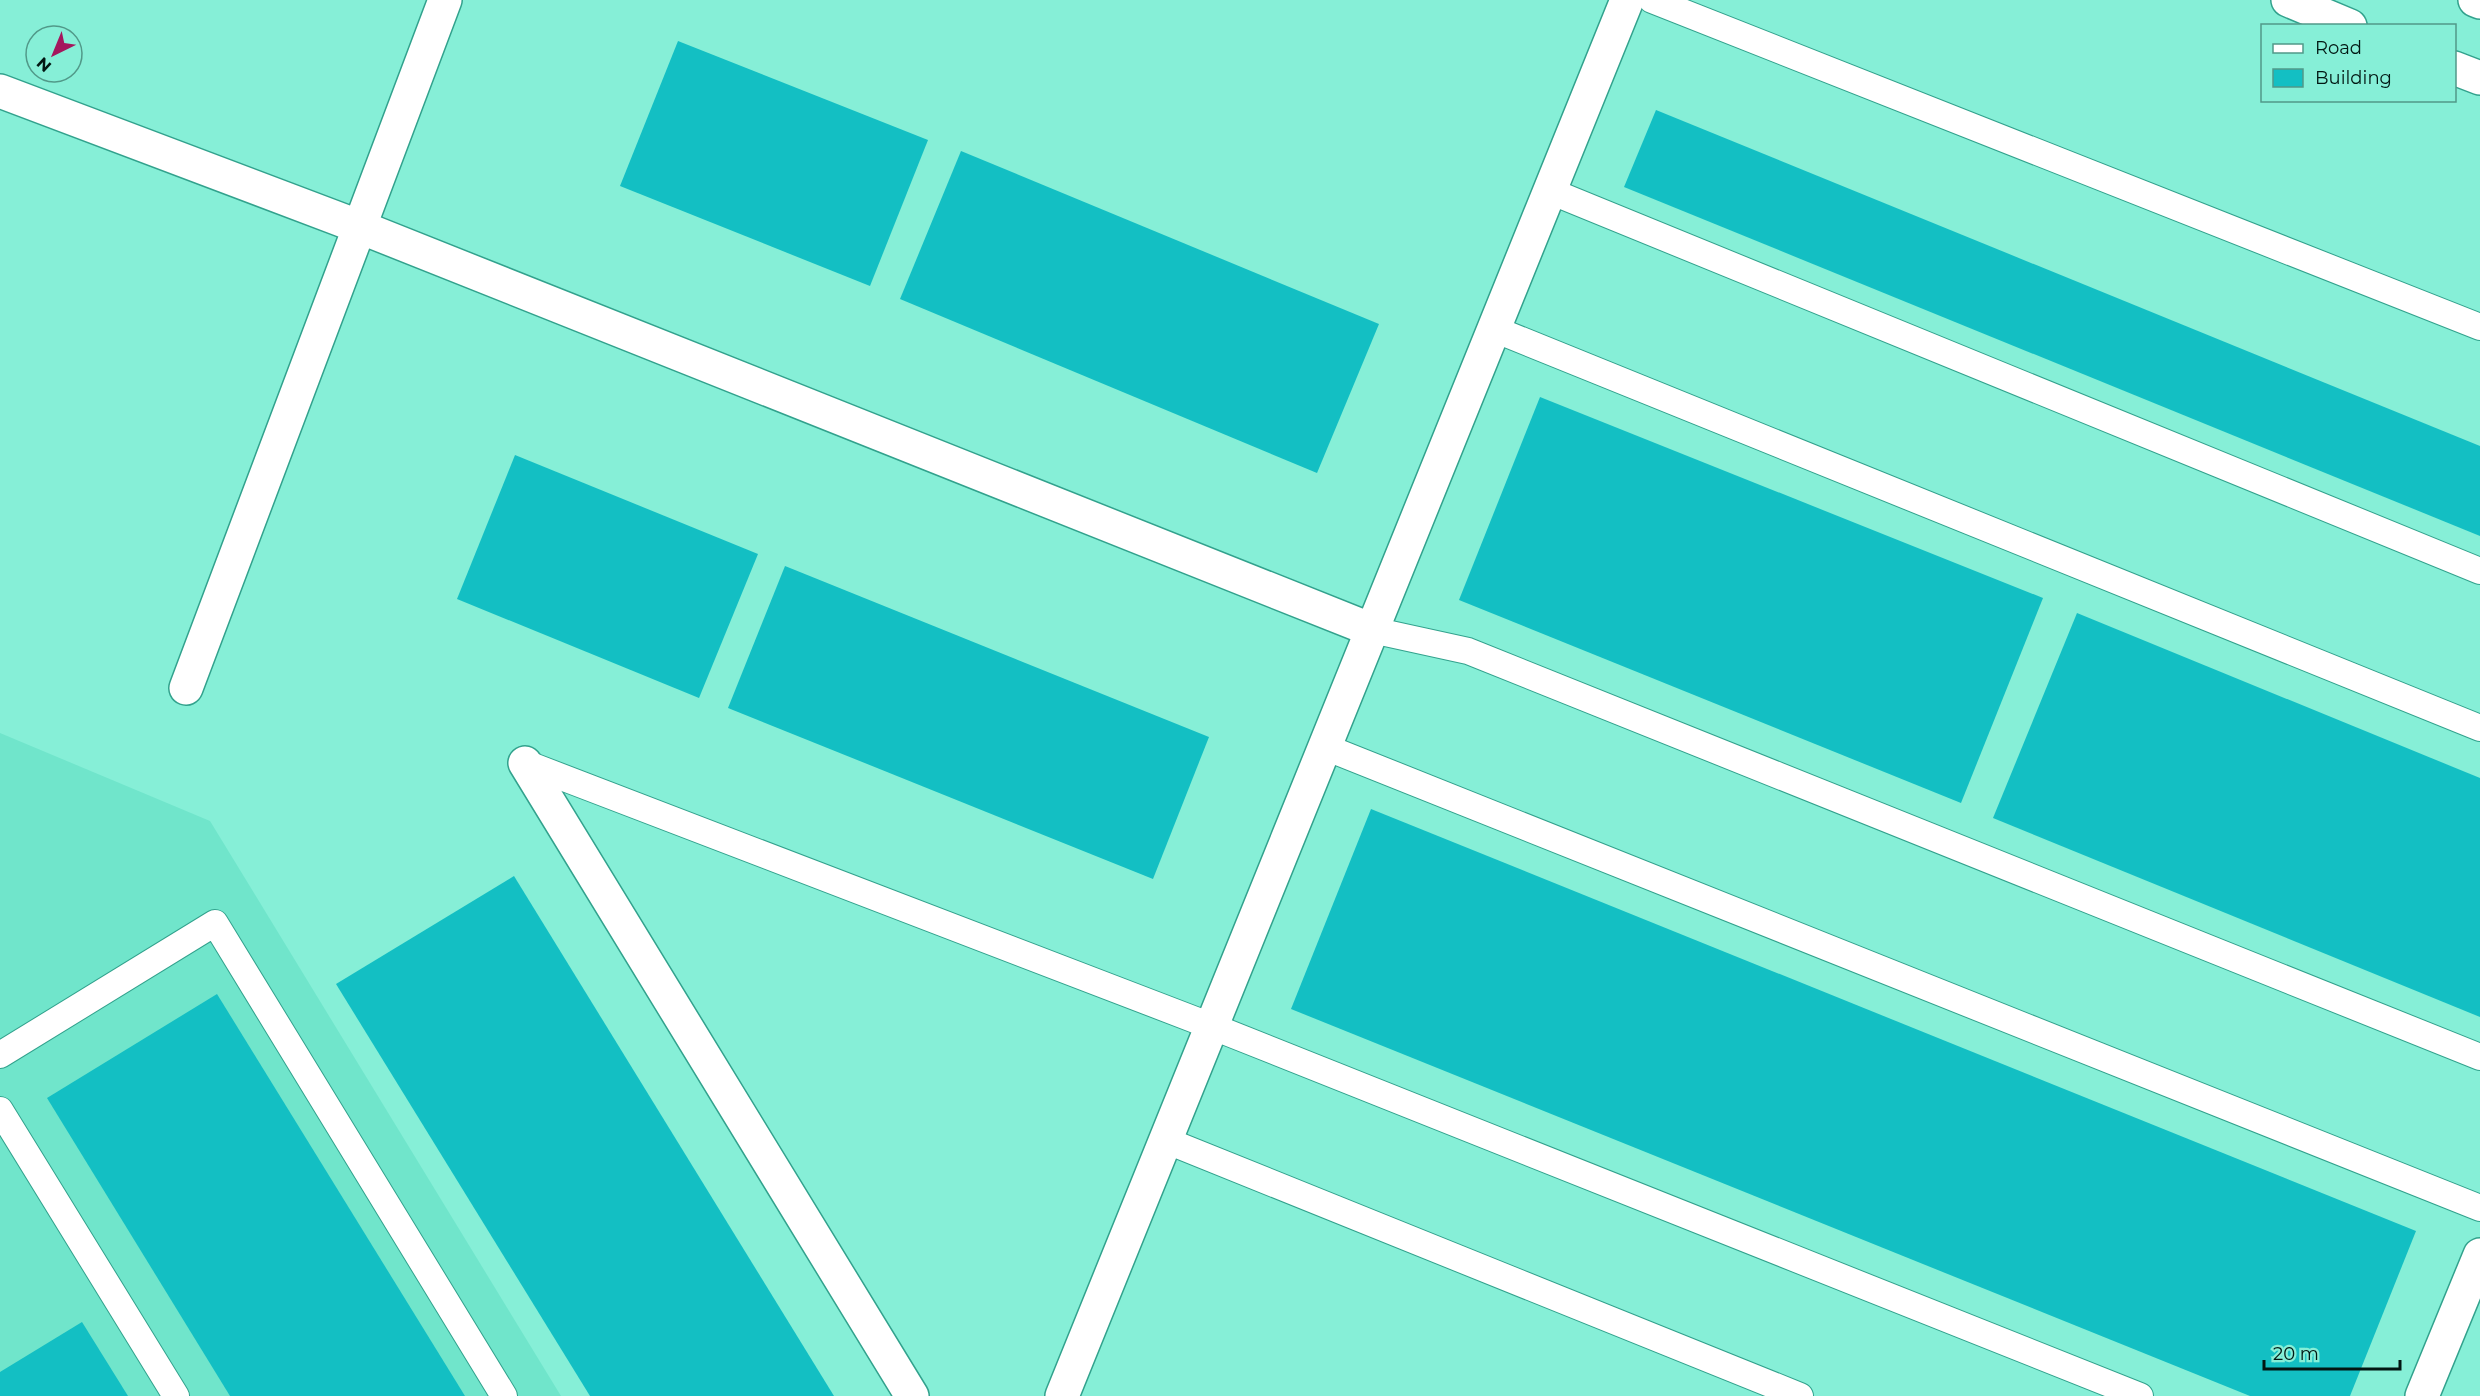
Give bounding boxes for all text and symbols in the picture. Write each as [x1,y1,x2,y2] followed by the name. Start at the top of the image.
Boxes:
[24,24,84,84] north arrow
[2261,24,2456,102] legend
[2315,37,2362,59] text: Road
[33,53,55,76] text: N
[2315,67,2392,89] text: Building
[2264,1333,2400,1371] scale bar
[2273,1343,2319,1365] text: 20 m

